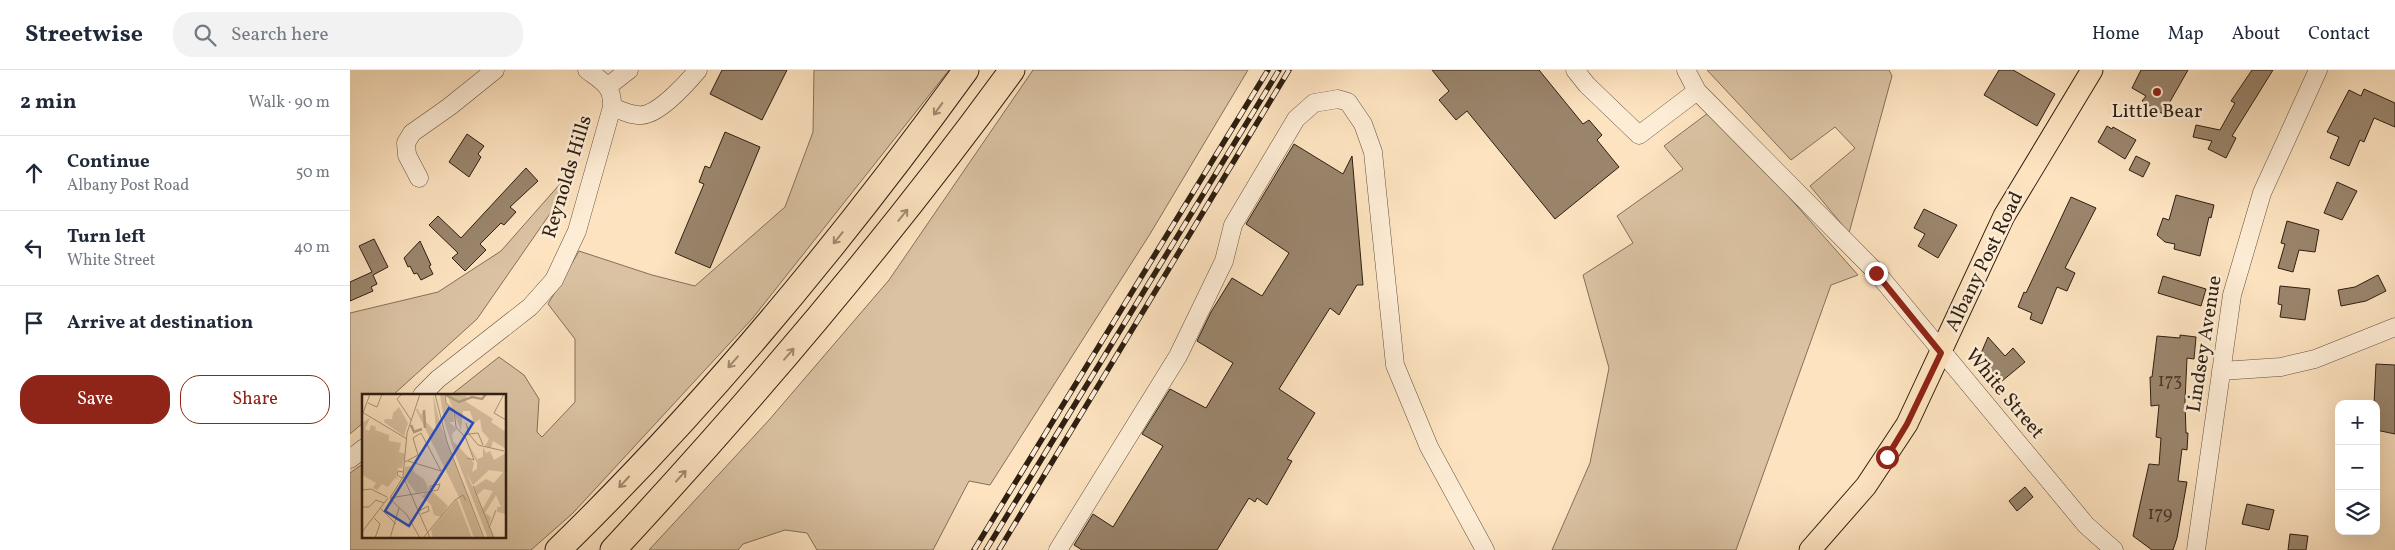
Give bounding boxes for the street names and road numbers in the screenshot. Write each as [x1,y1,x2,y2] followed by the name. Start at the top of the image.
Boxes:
[536,112,600,242] street label: Reynolds Hills
[1939,187,2031,337] street label: Albany Post Road
[2180,274,2230,414] street label: Lindsey Avenue
[1958,343,2050,445] street label: White Street

